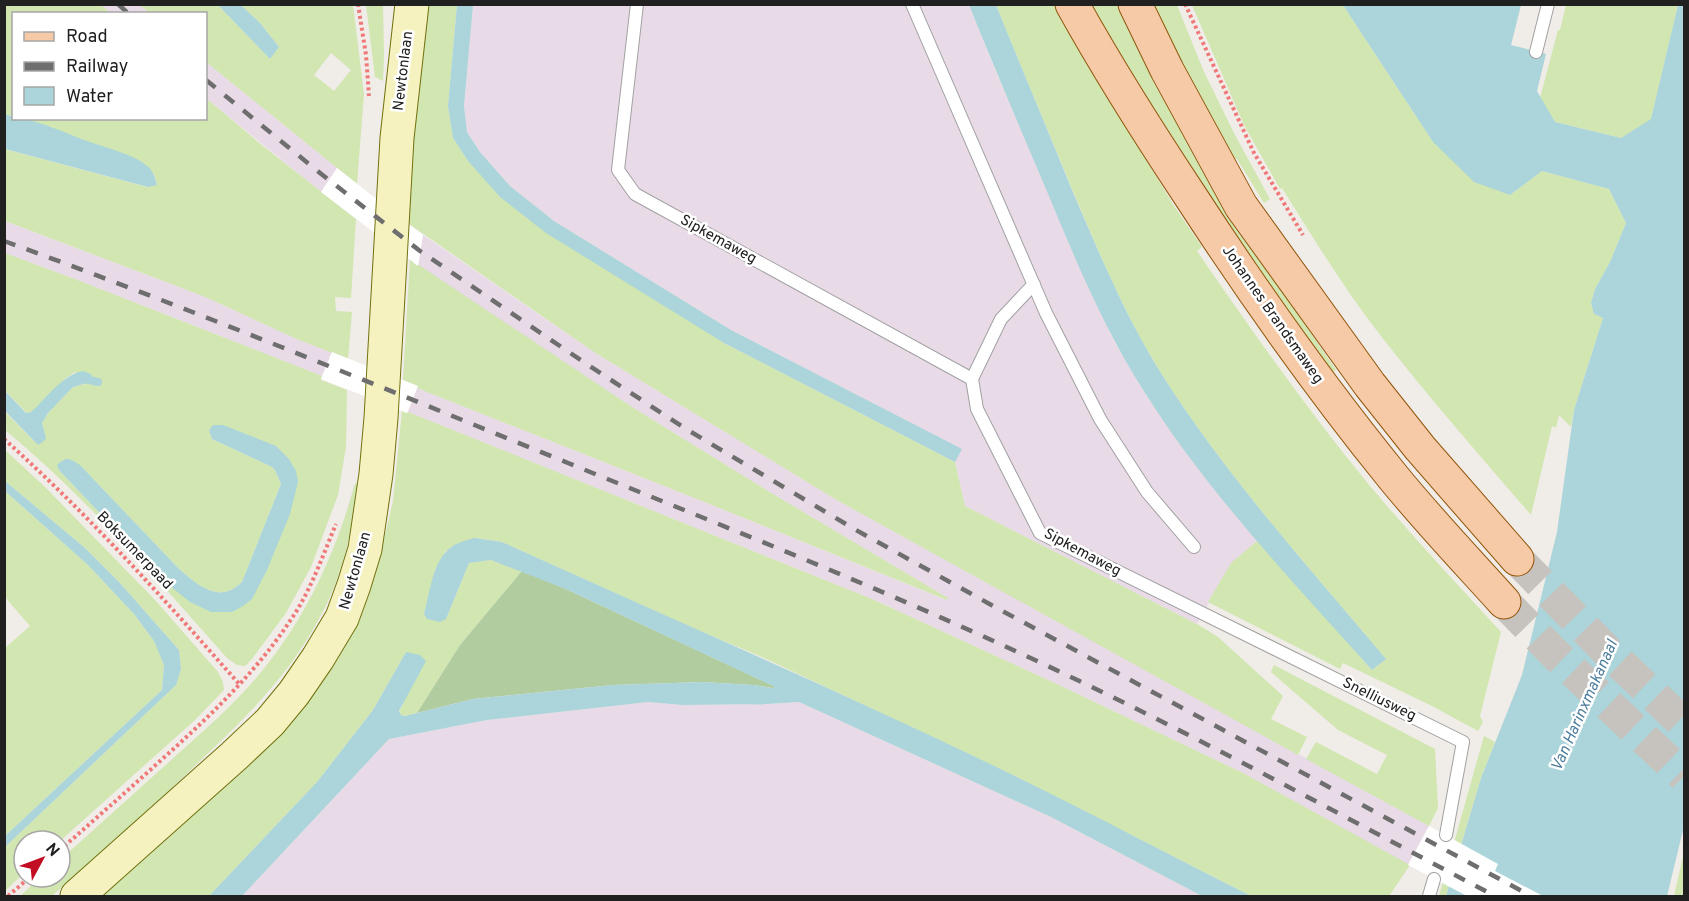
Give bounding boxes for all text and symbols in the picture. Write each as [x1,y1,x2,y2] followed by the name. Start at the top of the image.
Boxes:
[12,12,207,120] legend
[66,26,108,49] text: Road
[390,30,418,112] street label: Newtonlaan
[66,56,128,79] text: Railway
[66,86,113,109] text: Water
[676,211,760,269] street label: Sipkemaweg
[1217,242,1327,388] street label: Johannes Brandsmaweg
[92,508,176,594] street label: Boksumerpaad
[1040,525,1124,581] street label: Sipkemaweg
[336,530,376,612] street label: Newtonlaan
[1547,637,1623,775] water label: Van Harinxmakanaal
[1339,674,1419,726] street label: Snelliusweg
[12,829,72,889] north arrow
[40,840,63,861] text: N

